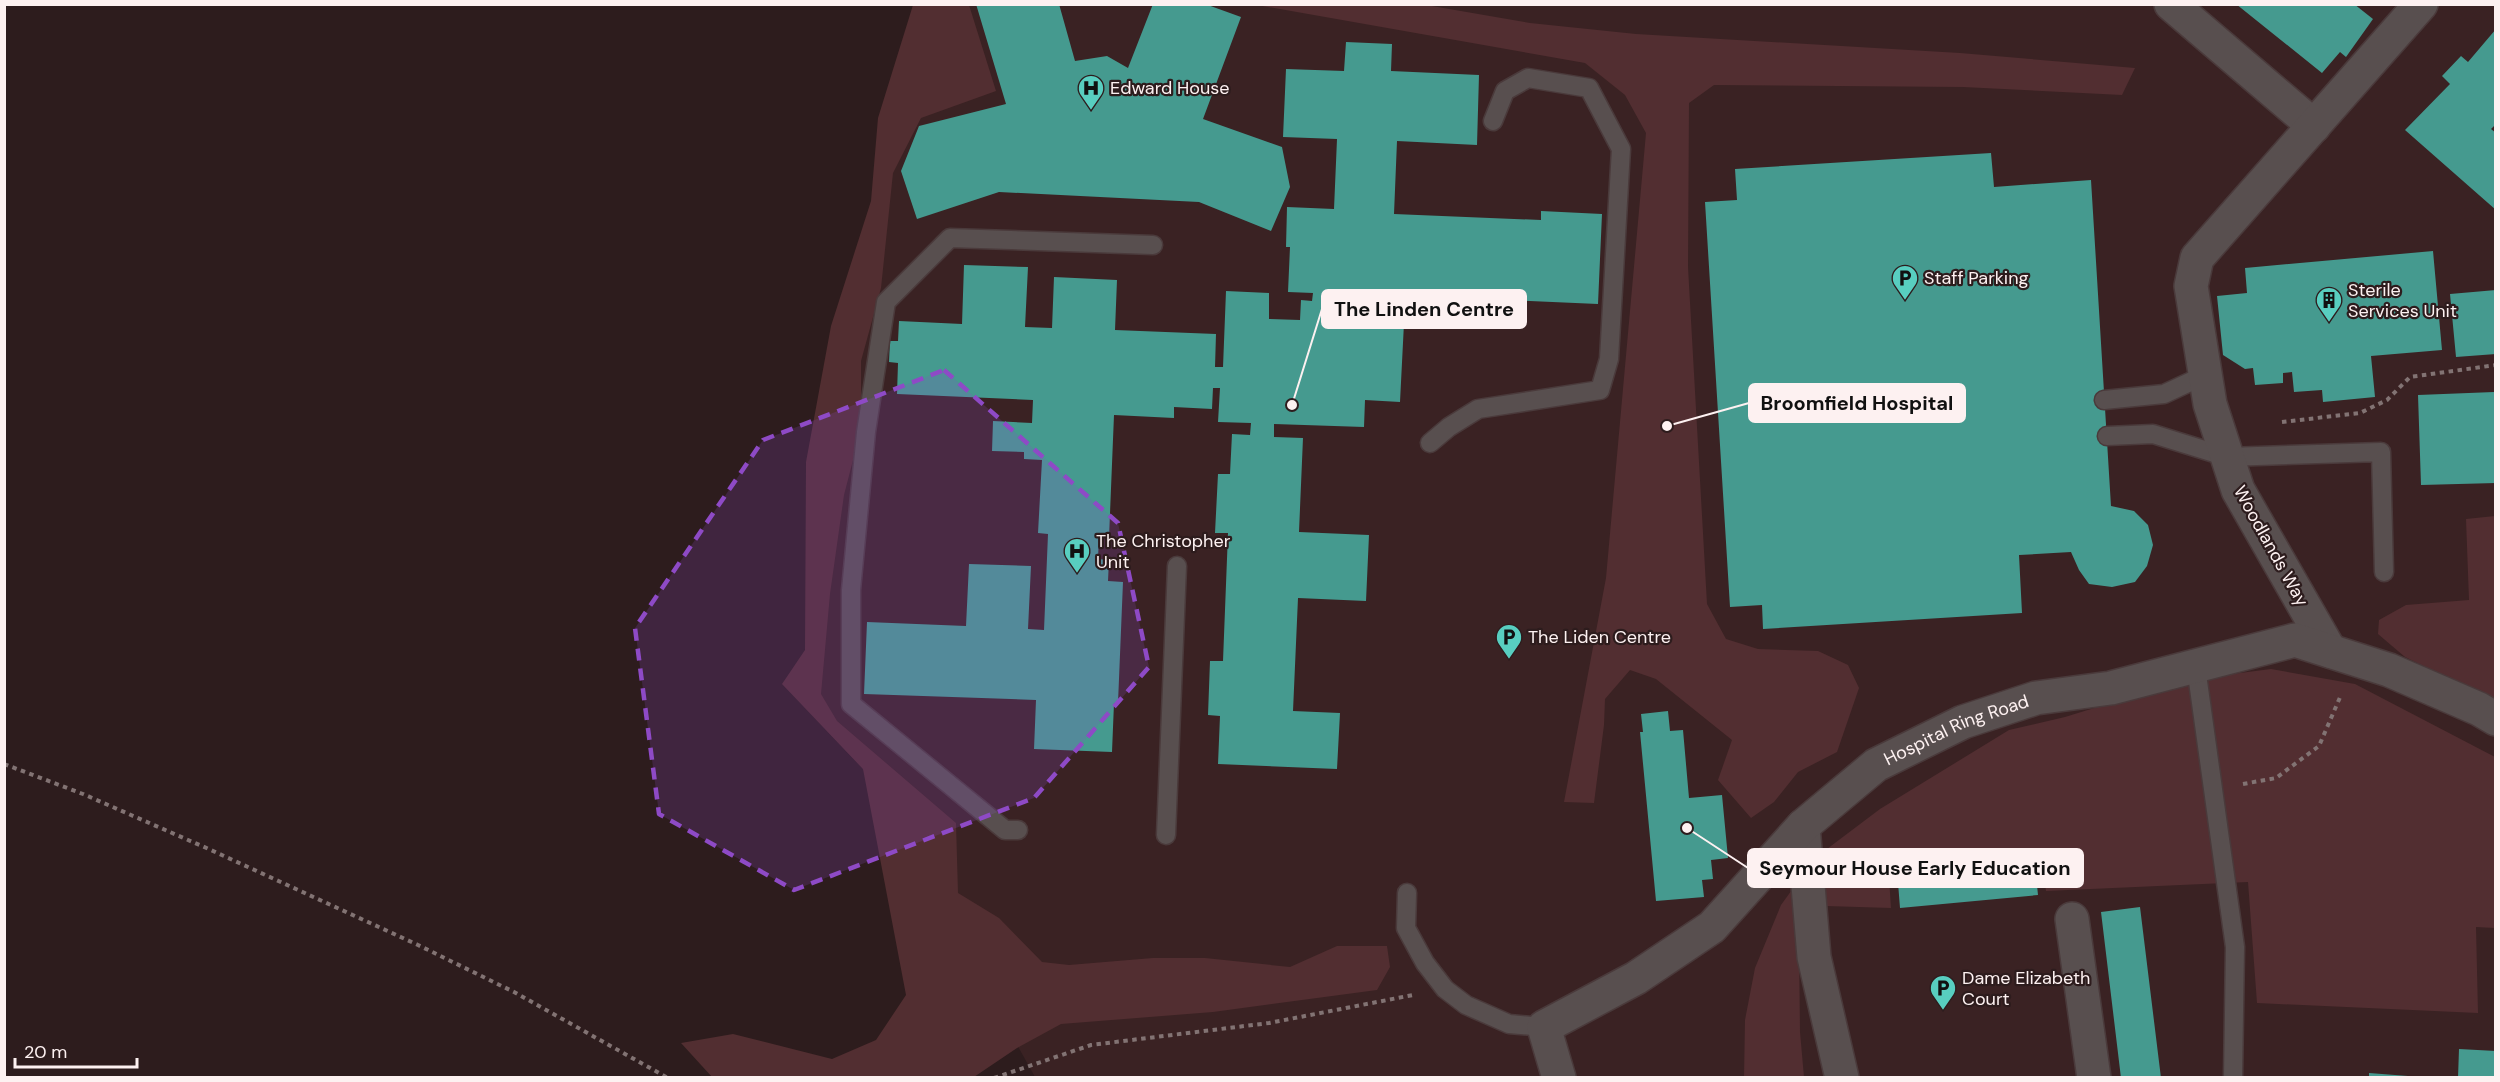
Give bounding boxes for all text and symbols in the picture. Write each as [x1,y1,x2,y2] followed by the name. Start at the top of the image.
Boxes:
[1076,73,1106,111] hospital icon: Edward House
[1110,76,1230,100] place label: Edward House
[1890,263,1920,301] parking icon: Staff Parking
[1924,266,2029,290] place label: Staff Parking
[2348,278,2457,323] place label: Sterile Services Unit
[2314,285,2344,323] building icon: Sterile Services Unit
[1322,290,1526,328] callout: The Linden Centre
[1334,296,1514,322] text: The Linden Centre
[1749,384,1965,422] callout: Broomfield Hospital
[1761,390,1953,416] text: Broomfield Hospital
[2228,481,2314,611] street label: Woodlands Way
[1096,529,1231,574] place label: The Christopher Unit
[1062,536,1092,574] hospital icon: The Christopher Unit
[1494,622,1524,660] parking icon: The Liden Centre
[1528,625,1671,649] place label: The Liden Centre
[1880,689,2032,771] street label: Hospital Ring Road
[1748,849,2083,887] callout: Seymour House Early Education
[1759,855,2071,881] text: Seymour House Early Education
[1962,966,2090,1011] place label: Dame Elizabeth Court
[1928,973,1958,1011] parking icon: Dame Elizabeth Court
[15,1031,136,1069] scale bar
[24,1040,67,1064] text: 20 m

